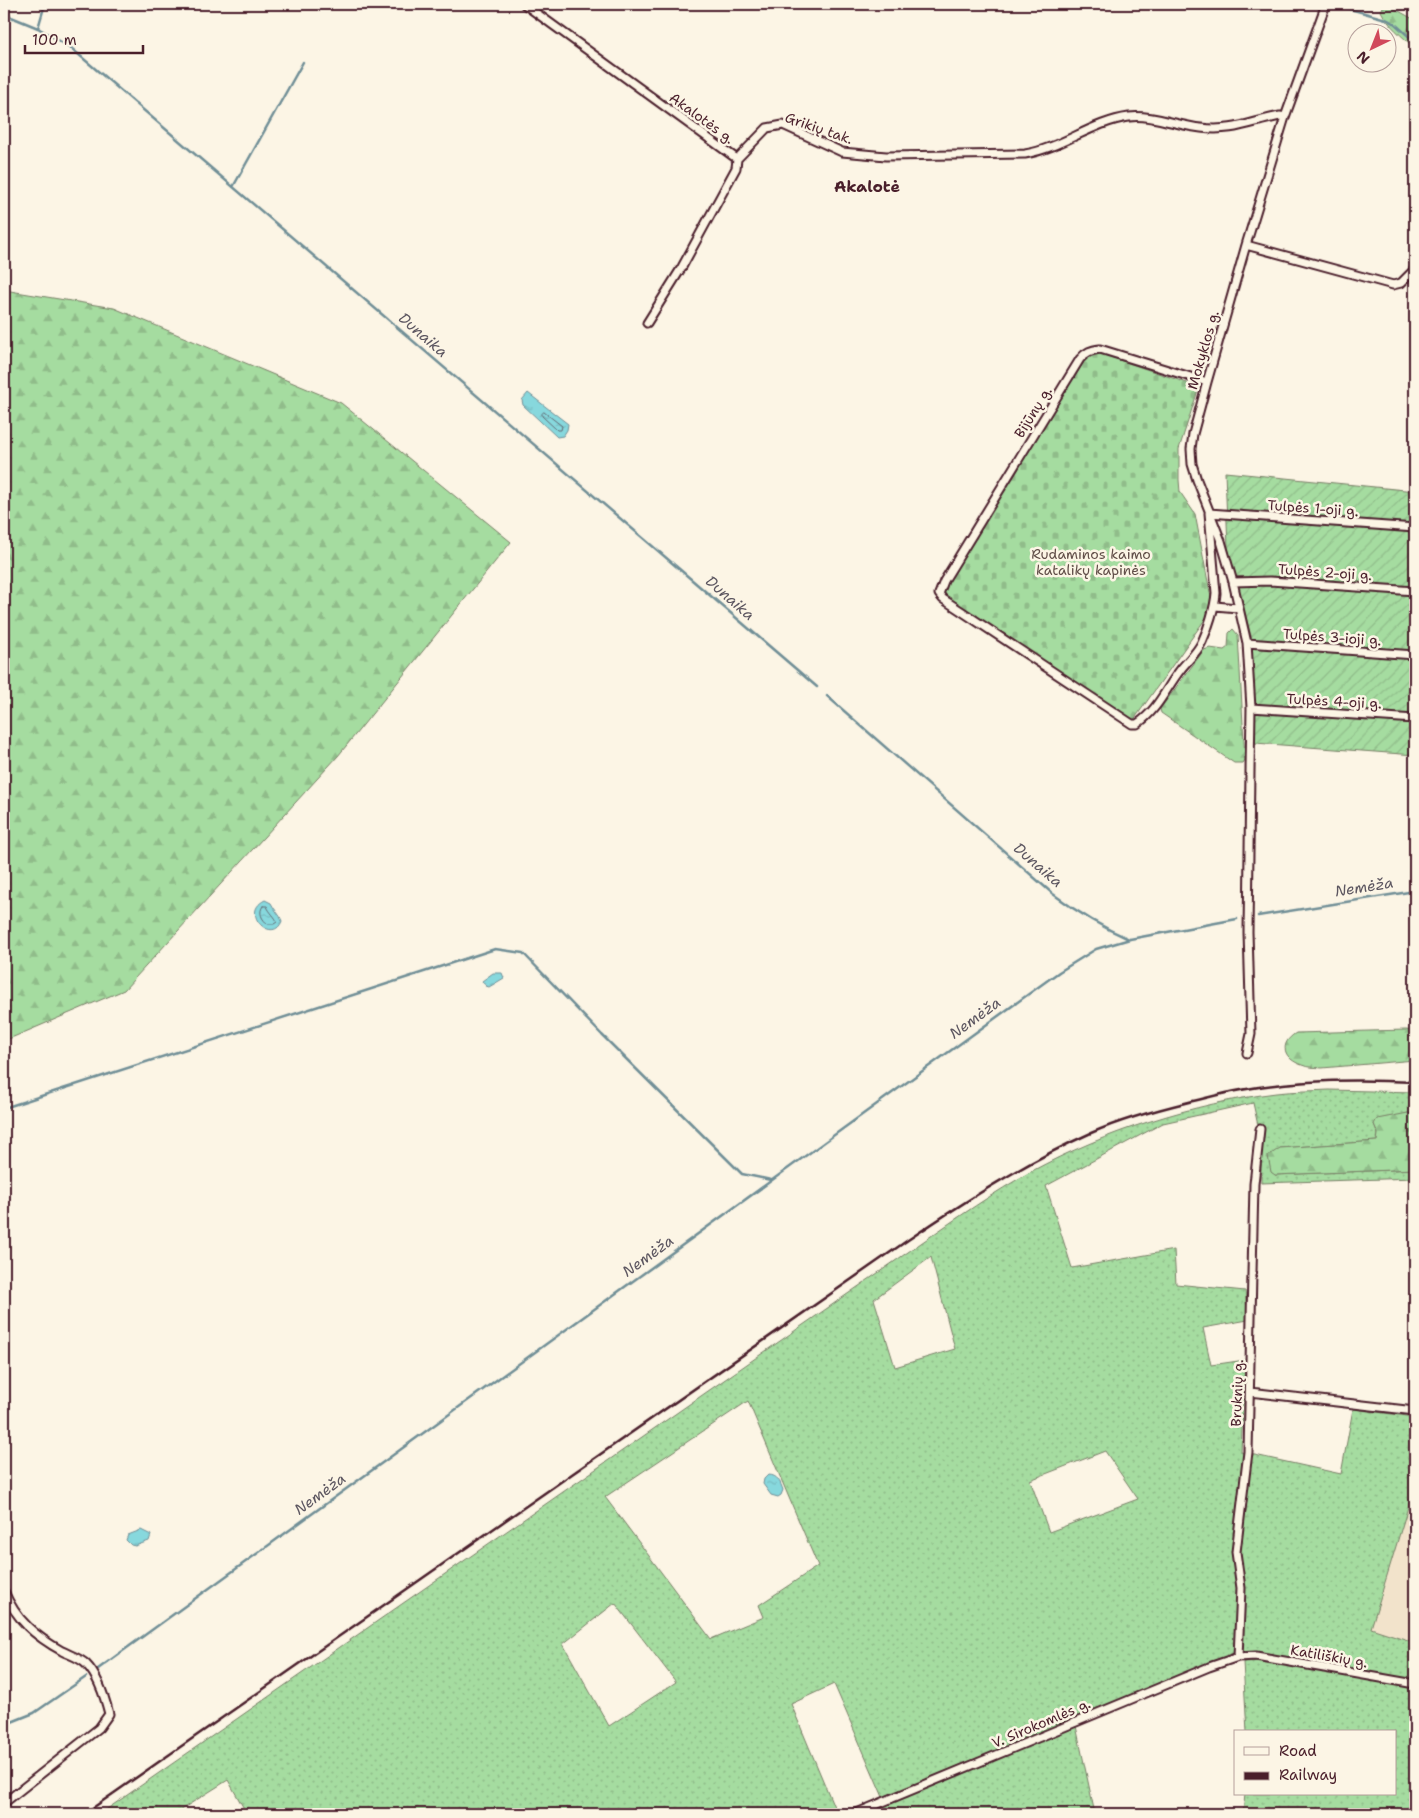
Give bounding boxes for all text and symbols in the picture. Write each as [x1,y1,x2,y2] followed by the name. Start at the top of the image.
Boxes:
[25,22,142,54] scale bar
[1346,22,1396,72] north arrow
[32,30,77,50] text: 100 m
[1353,47,1373,68] text: N
[666,88,738,148] street label: Akalotės g.
[783,108,855,148] street label: Grikių tak.
[834,176,900,197] district label: Akalotė
[394,308,452,362] water label: Dunaika
[1183,308,1223,392] street label: Mokyklos g.
[1010,383,1056,441] street label: Bijūnų g.
[1267,496,1359,520] street label: Tulpės 1-oji g.
[1031,545,1151,579] park label: Rudaminos kaimo katalikų kapinės
[1277,560,1373,584] street label: Tulpės 2-oji g.
[701,571,759,625] water label: Dunaika
[1282,625,1382,649] street label: Tulpės 3-ioji g.
[1286,690,1382,712] street label: Tulpės 4-oji g.
[1009,838,1067,892] water label: Dunaika
[1333,873,1395,901] water label: Nemėža
[945,993,1005,1043] water label: Nemėža
[618,1231,678,1281] water label: Nemėža
[1227,1359,1247,1427] street label: Bruknių g.
[290,1469,350,1519] water label: Nemėža
[1289,1640,1369,1672] street label: Katiliškių g.
[989,1694,1093,1752] street label: V. Sirokomlės g.
[1234,1730,1396,1796] legend
[1279,1741,1317,1761] text: Road
[1279,1765,1337,1785] text: Railway

